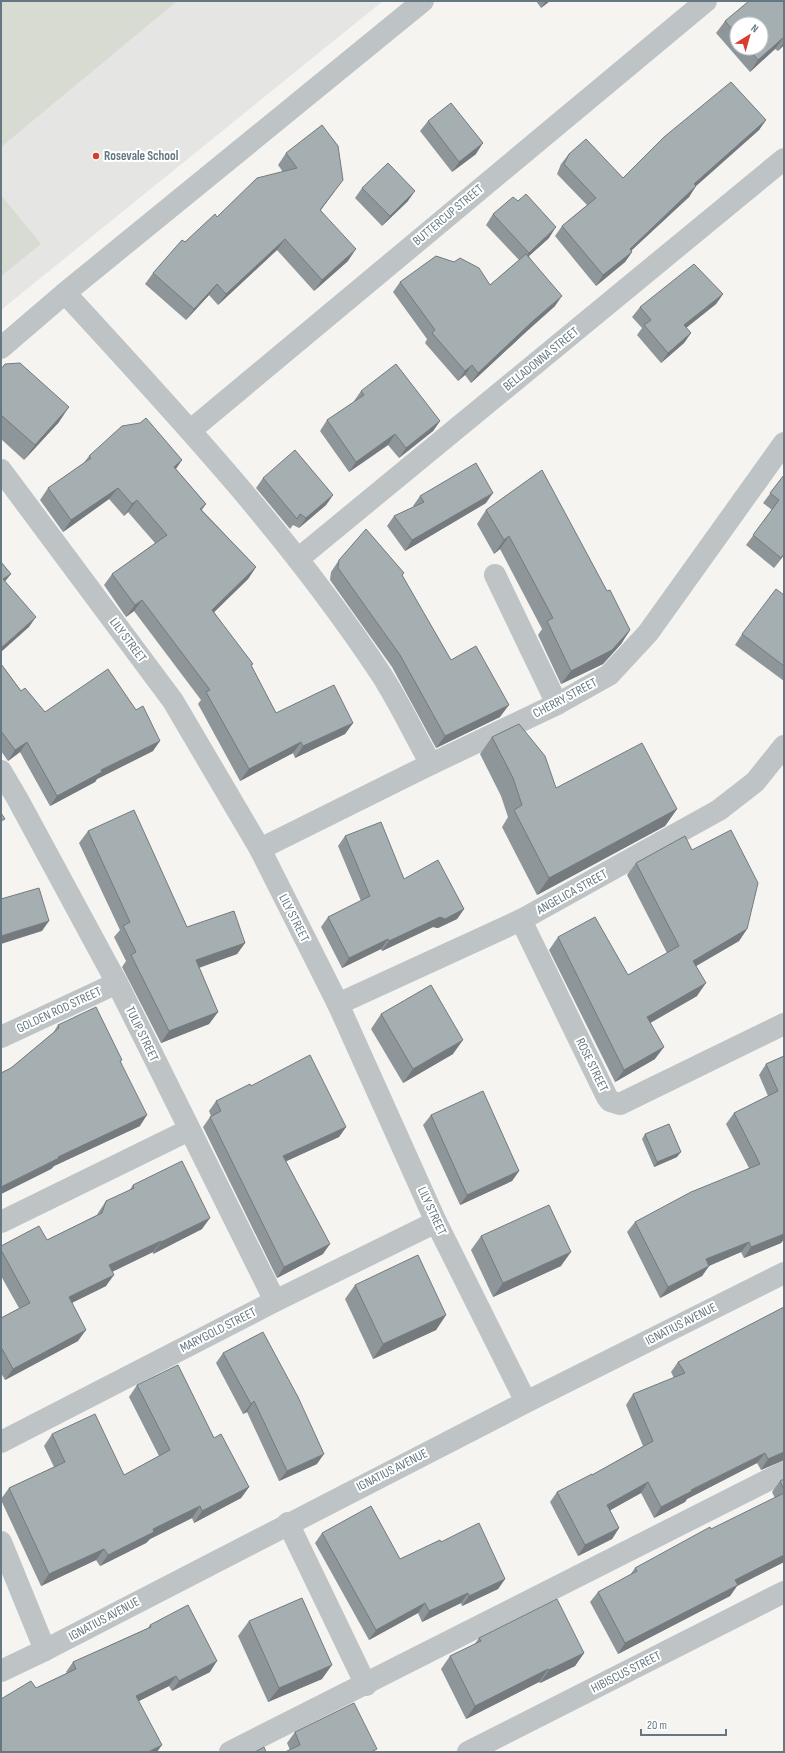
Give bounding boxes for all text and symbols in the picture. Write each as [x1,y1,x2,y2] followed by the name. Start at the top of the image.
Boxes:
[729,16,769,56] north arrow
[748,21,761,35] text: N
[104,148,179,164] place label: Rosevale School
[91,151,101,161] marker: Rosevale School
[409,181,487,249] street label: BUTTERCUP STREET
[500,324,582,394] street label: BELLADONNA STREET
[106,615,150,665] street label: LILY STREET
[530,674,600,722] street label: CHERRY STREET
[533,866,610,918] street label: ANGELICA STREET
[275,891,313,945] street label: LILY STREET
[14,983,104,1037] street label: GOLDEN ROD STREET
[122,1004,162,1064] street label: TULIP STREET
[572,1035,612,1095] street label: ROSE STREET
[414,1184,450,1238] street label: LILY STREET
[643,1299,719,1349] street label: IGNATIUS AVENUE
[177,1304,259,1356] street label: MARYGOLD STREET
[354,1445,430,1495] street label: IGNATIUS AVENUE
[66,1594,142,1644] street label: IGNATIUS AVENUE
[588,1648,664,1696] street label: HIBISCUS STREET
[641,1711,726,1737] scale bar
[647,1718,667,1733] text: 20 m

